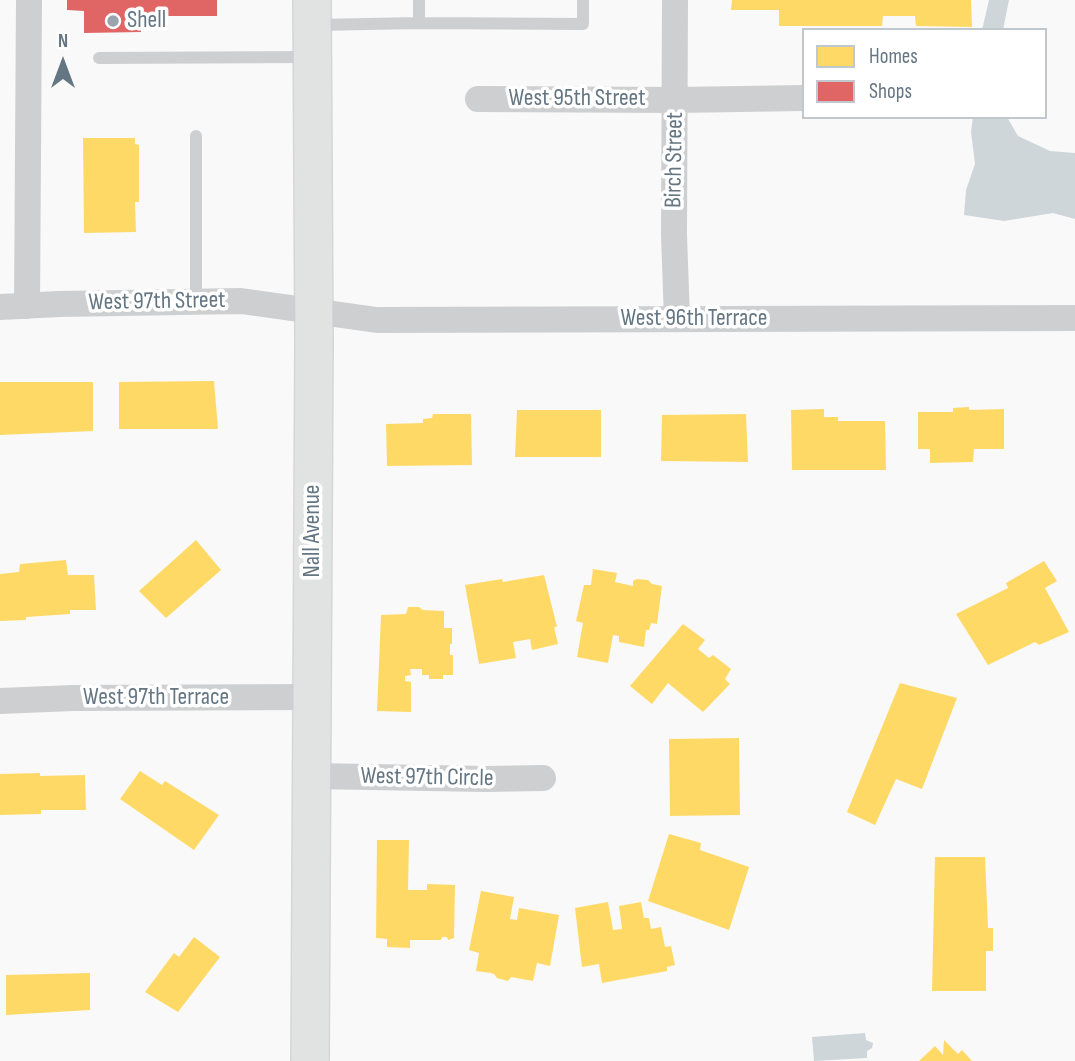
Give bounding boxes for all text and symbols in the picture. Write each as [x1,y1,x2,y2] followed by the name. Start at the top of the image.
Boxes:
[127,7,166,35] place label: Shell
[105,13,121,29] marker: Shell
[28,28,98,98] north arrow
[802,28,1047,119] legend
[58,30,68,53] text: N
[869,44,918,69] text: Homes
[869,79,912,104] text: Shops
[509,85,645,113] street label: West 95th Street
[660,112,690,208] street label: Birch Street
[88,286,226,318] street label: West 97th Street
[621,305,767,333] street label: West 96th Terrace
[299,485,327,577] street label: Nall Avenue
[83,684,229,712] street label: West 97th Terrace
[360,762,494,794] street label: West 97th Circle

